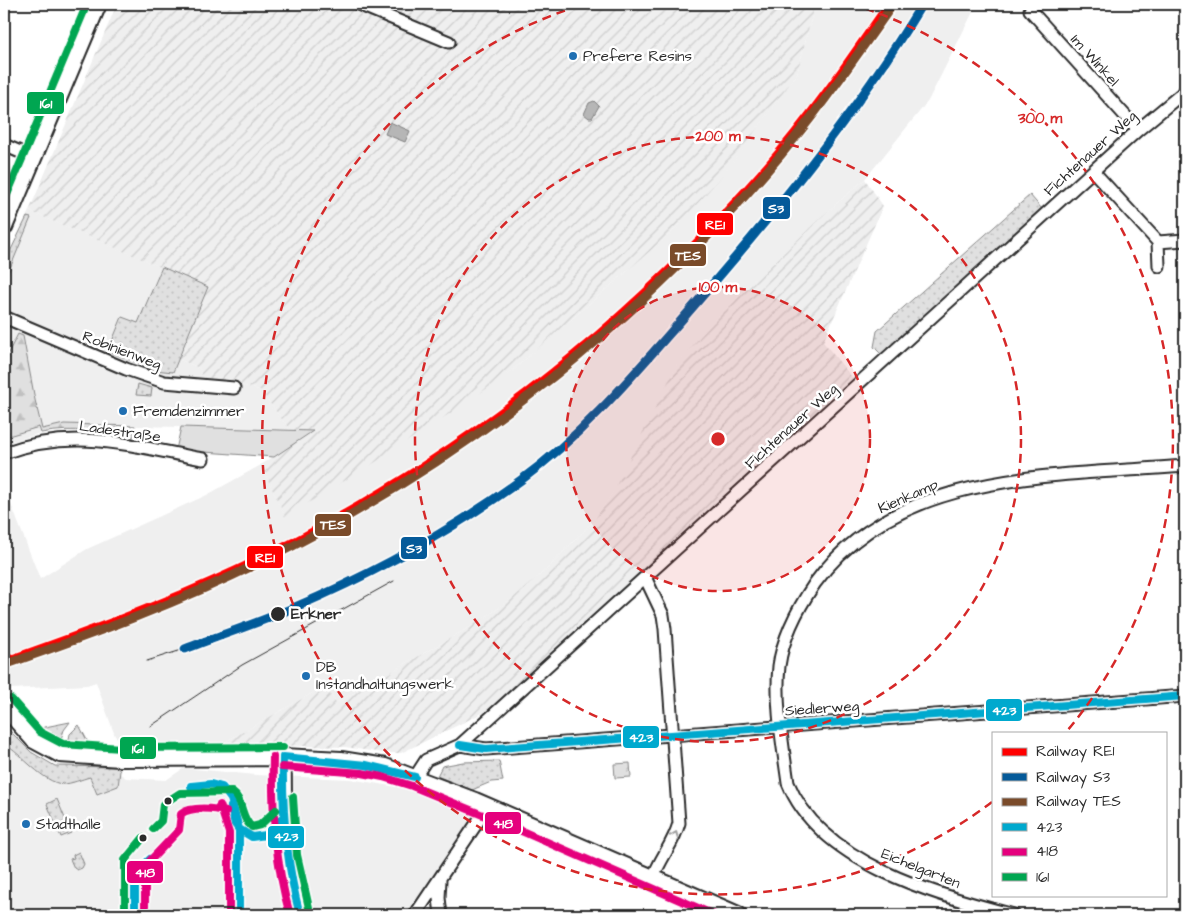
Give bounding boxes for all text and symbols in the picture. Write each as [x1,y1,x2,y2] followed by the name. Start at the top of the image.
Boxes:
[1066,30,1124,91] street label: Im Winkel
[583,46,692,67] place label: Prefere Resins
[567,50,579,62] marker: Prefere Resins
[26,91,65,115] line badge: 161
[40,94,52,114] text: 161
[1039,106,1142,202] street label: Fichtenauer Weg
[1017,108,1062,129] text: 300 m
[694,126,741,147] text: 200 m
[762,196,791,220] line badge: S3
[767,199,785,219] text: S3
[696,212,734,236] line badge: RE1
[705,215,725,235] text: RE1
[669,243,707,267] line badge: TES
[674,246,701,266] text: TES
[699,277,738,298] text: 100 m
[79,326,165,376] street label: Robinienweg
[740,379,843,475] street label: Fichtenauer Weg
[133,401,244,422] place label: Fremdenzimmer
[117,405,129,417] marker: Fremdenzimmer
[78,415,162,448] street label: Ladestraße
[709,430,727,448] centre of rings
[875,474,942,519] street label: Kienkamp
[314,513,352,537] line badge: TES
[319,515,346,535] text: TES
[400,536,428,560] line badge: S3
[405,539,423,559] text: S3
[246,545,284,569] line badge: RE1
[255,548,275,568] text: RE1
[291,604,342,625] place label: Erkner
[269,605,287,623] marker: Erkner
[316,657,454,696] place label: DB Instandhaltungswerk
[300,670,312,682] marker: DB Instandhaltungswerk
[784,695,860,723] street label: Siedlerweg
[985,698,1023,722] line badge: 423
[992,701,1017,721] text: 423
[622,725,660,749] line badge: 423
[629,728,654,748] text: 423
[992,732,1166,896] legend
[119,736,157,760] line badge: 161
[132,739,144,759] text: 161
[1036,741,1115,763] text: Railway RE1
[1036,767,1111,789] text: Railway S3
[1036,791,1121,813] text: Railway TES
[163,796,173,806] unlabelled marker
[484,811,522,835] line badge: 418
[36,814,101,835] place label: Stadthalle
[493,814,513,834] text: 418
[1036,817,1063,838] text: 423
[20,818,32,830] marker: Stadthalle
[267,825,305,849] line badge: 423
[274,827,299,847] text: 423
[669,831,679,840] one-way arrow
[138,833,148,843] unlabelled marker
[1036,841,1058,862] text: 418
[878,843,964,895] street label: Eichelgarten
[126,860,164,884] line badge: 418
[135,863,155,883] text: 418
[1036,867,1049,888] text: 161

